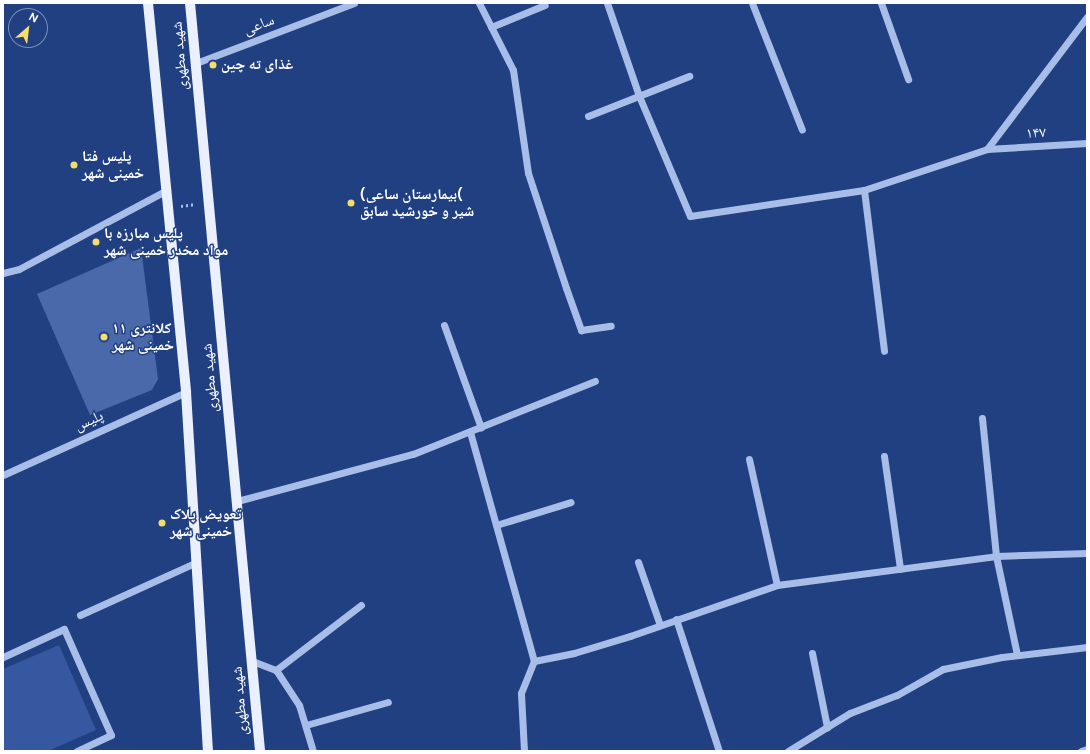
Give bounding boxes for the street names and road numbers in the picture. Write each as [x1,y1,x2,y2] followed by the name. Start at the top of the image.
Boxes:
[241,11,277,39] street label: ساعی
[168,21,192,91] street label: شهید مطهری
[1025,123,1047,143] street label: ۱۴۷
[198,343,222,413] street label: شهید مطهری
[72,407,106,435] street label: پلیس
[228,666,252,736] street label: شهید مطهری

